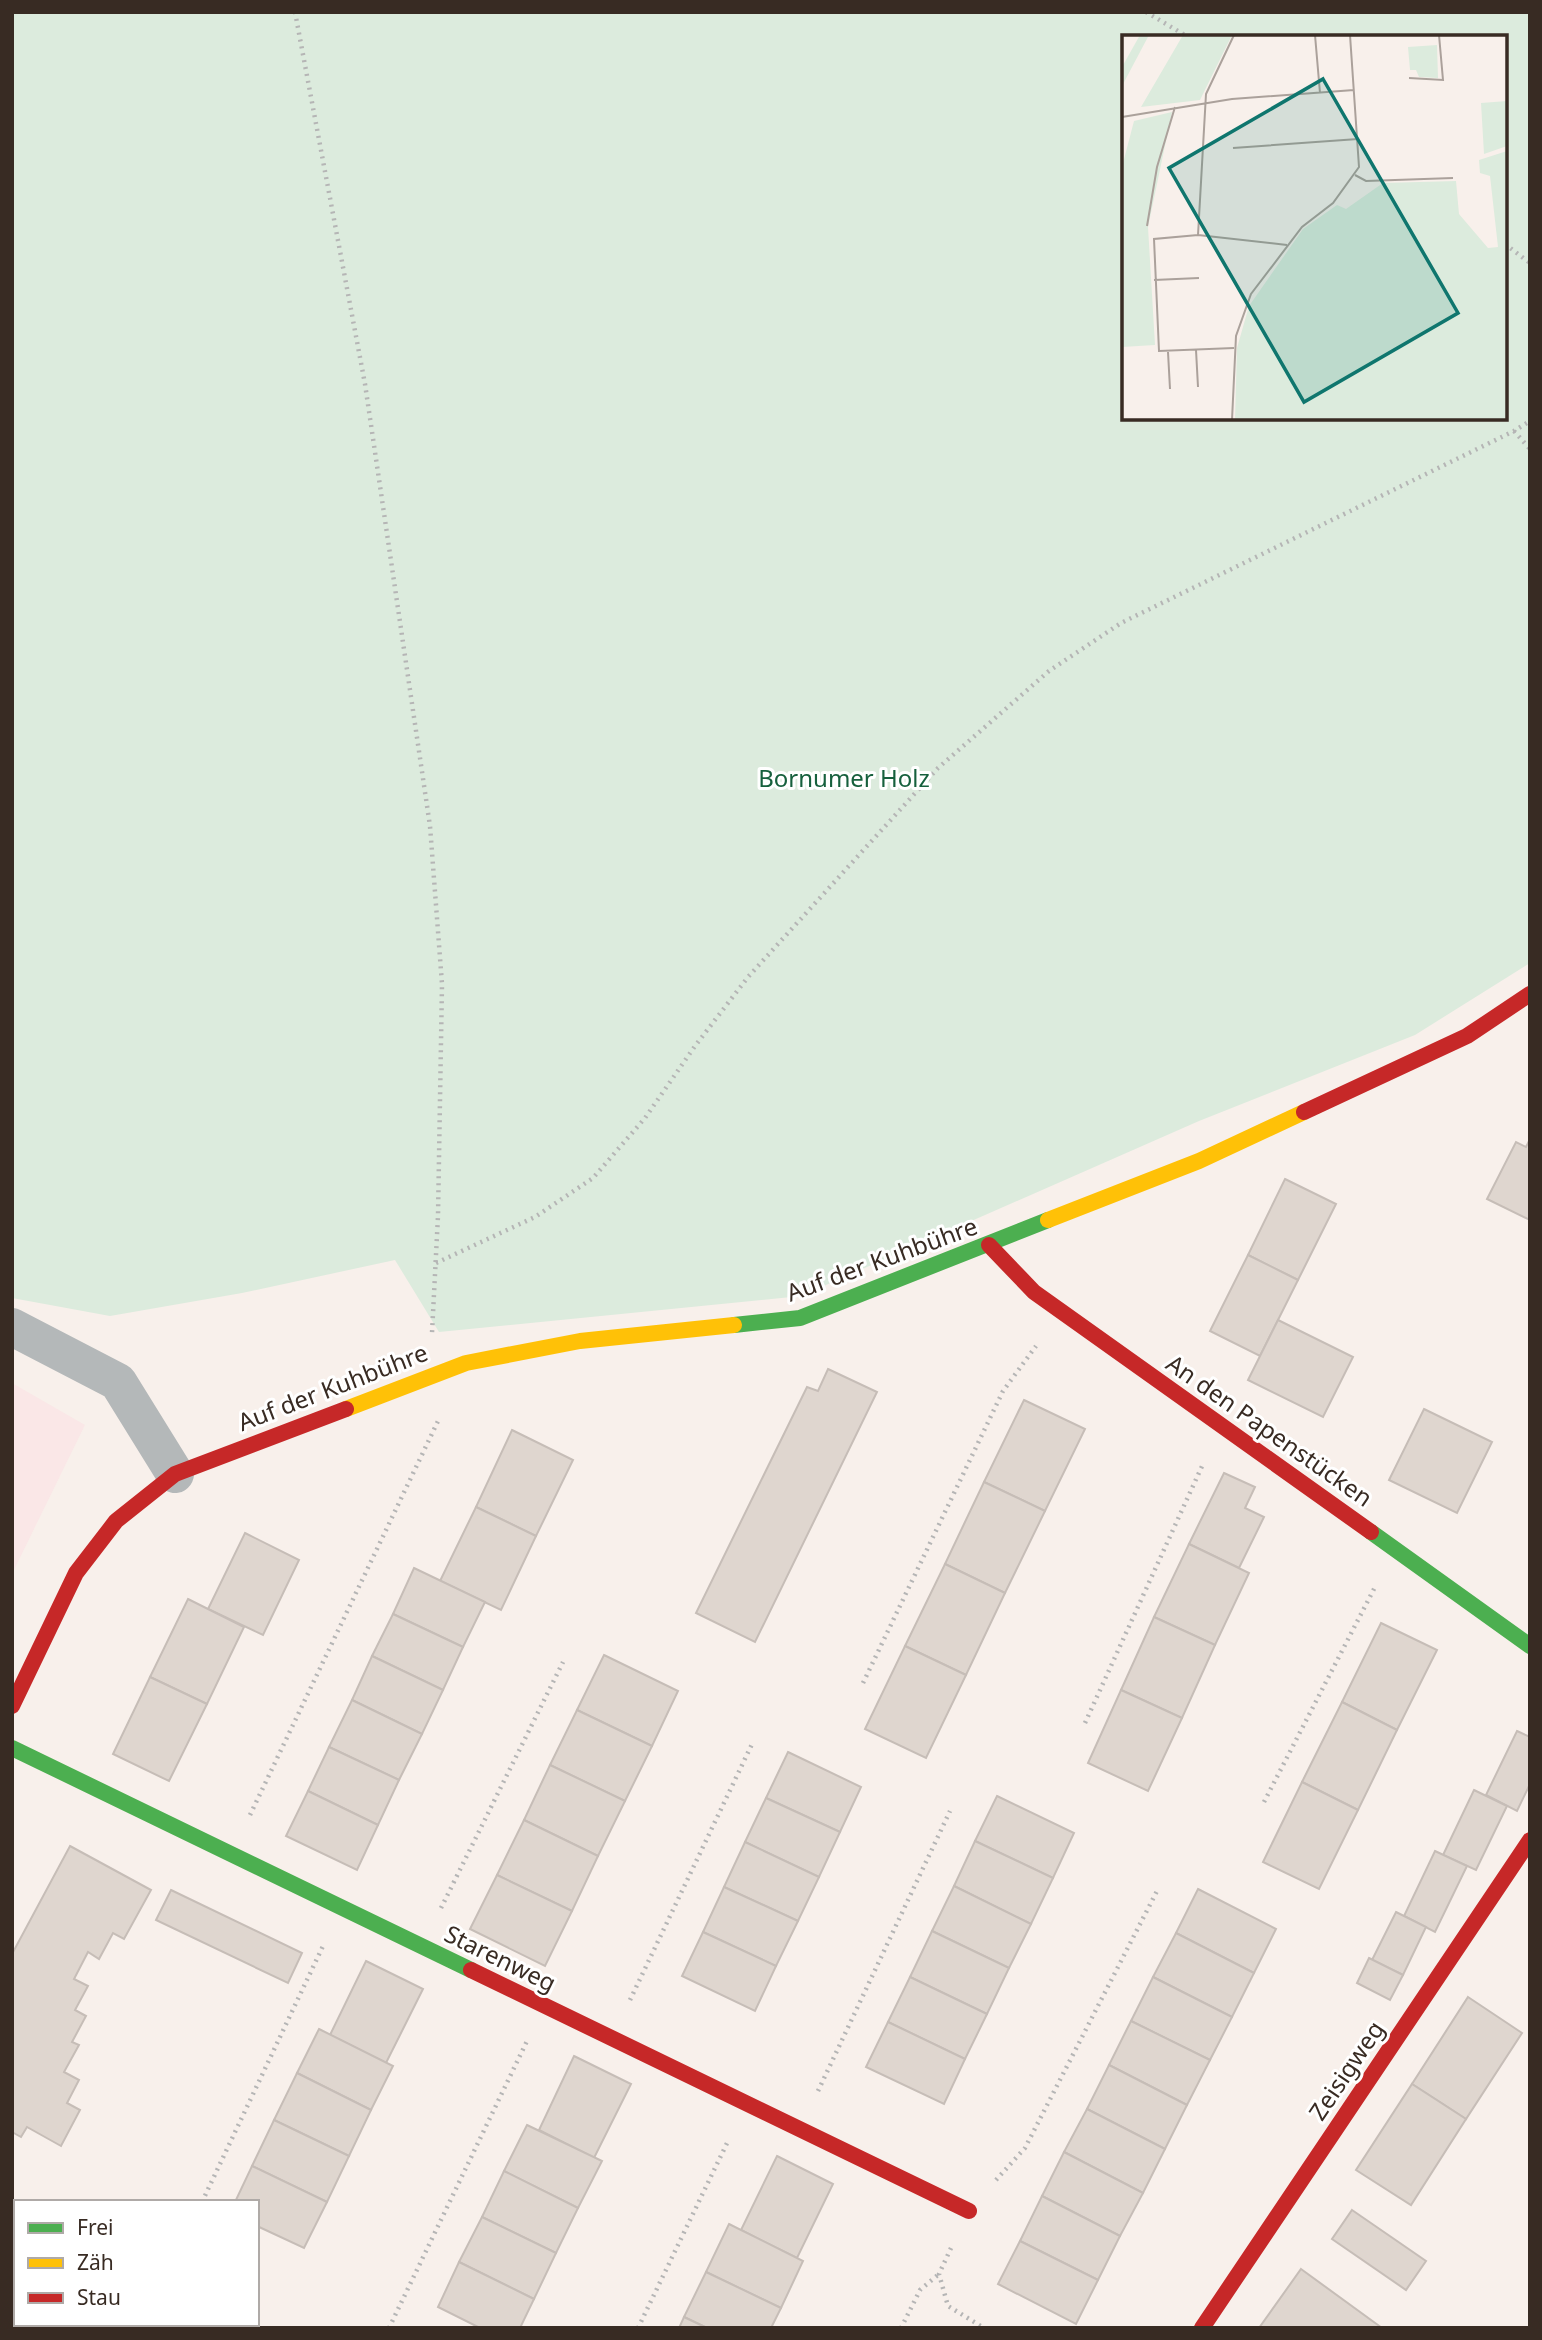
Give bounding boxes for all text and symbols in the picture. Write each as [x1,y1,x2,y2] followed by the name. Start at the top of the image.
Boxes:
[1122,35,1507,420] inset map
[758,761,930,794] park label: Bornumer Holz
[781,1209,982,1308] street label: Auf der Kuhbühre
[233,1335,432,1438] street label: Auf der Kuhbühre
[1160,1346,1380,1513] street label: An den Papenstücken
[439,1916,562,1999] street label: Starenweg
[1300,2014,1391,2126] street label: Zeisigweg
[14,2200,259,2326] legend
[77,2213,113,2241] text: Frei
[77,2248,114,2276] text: Zäh
[77,2283,121,2311] text: Stau

